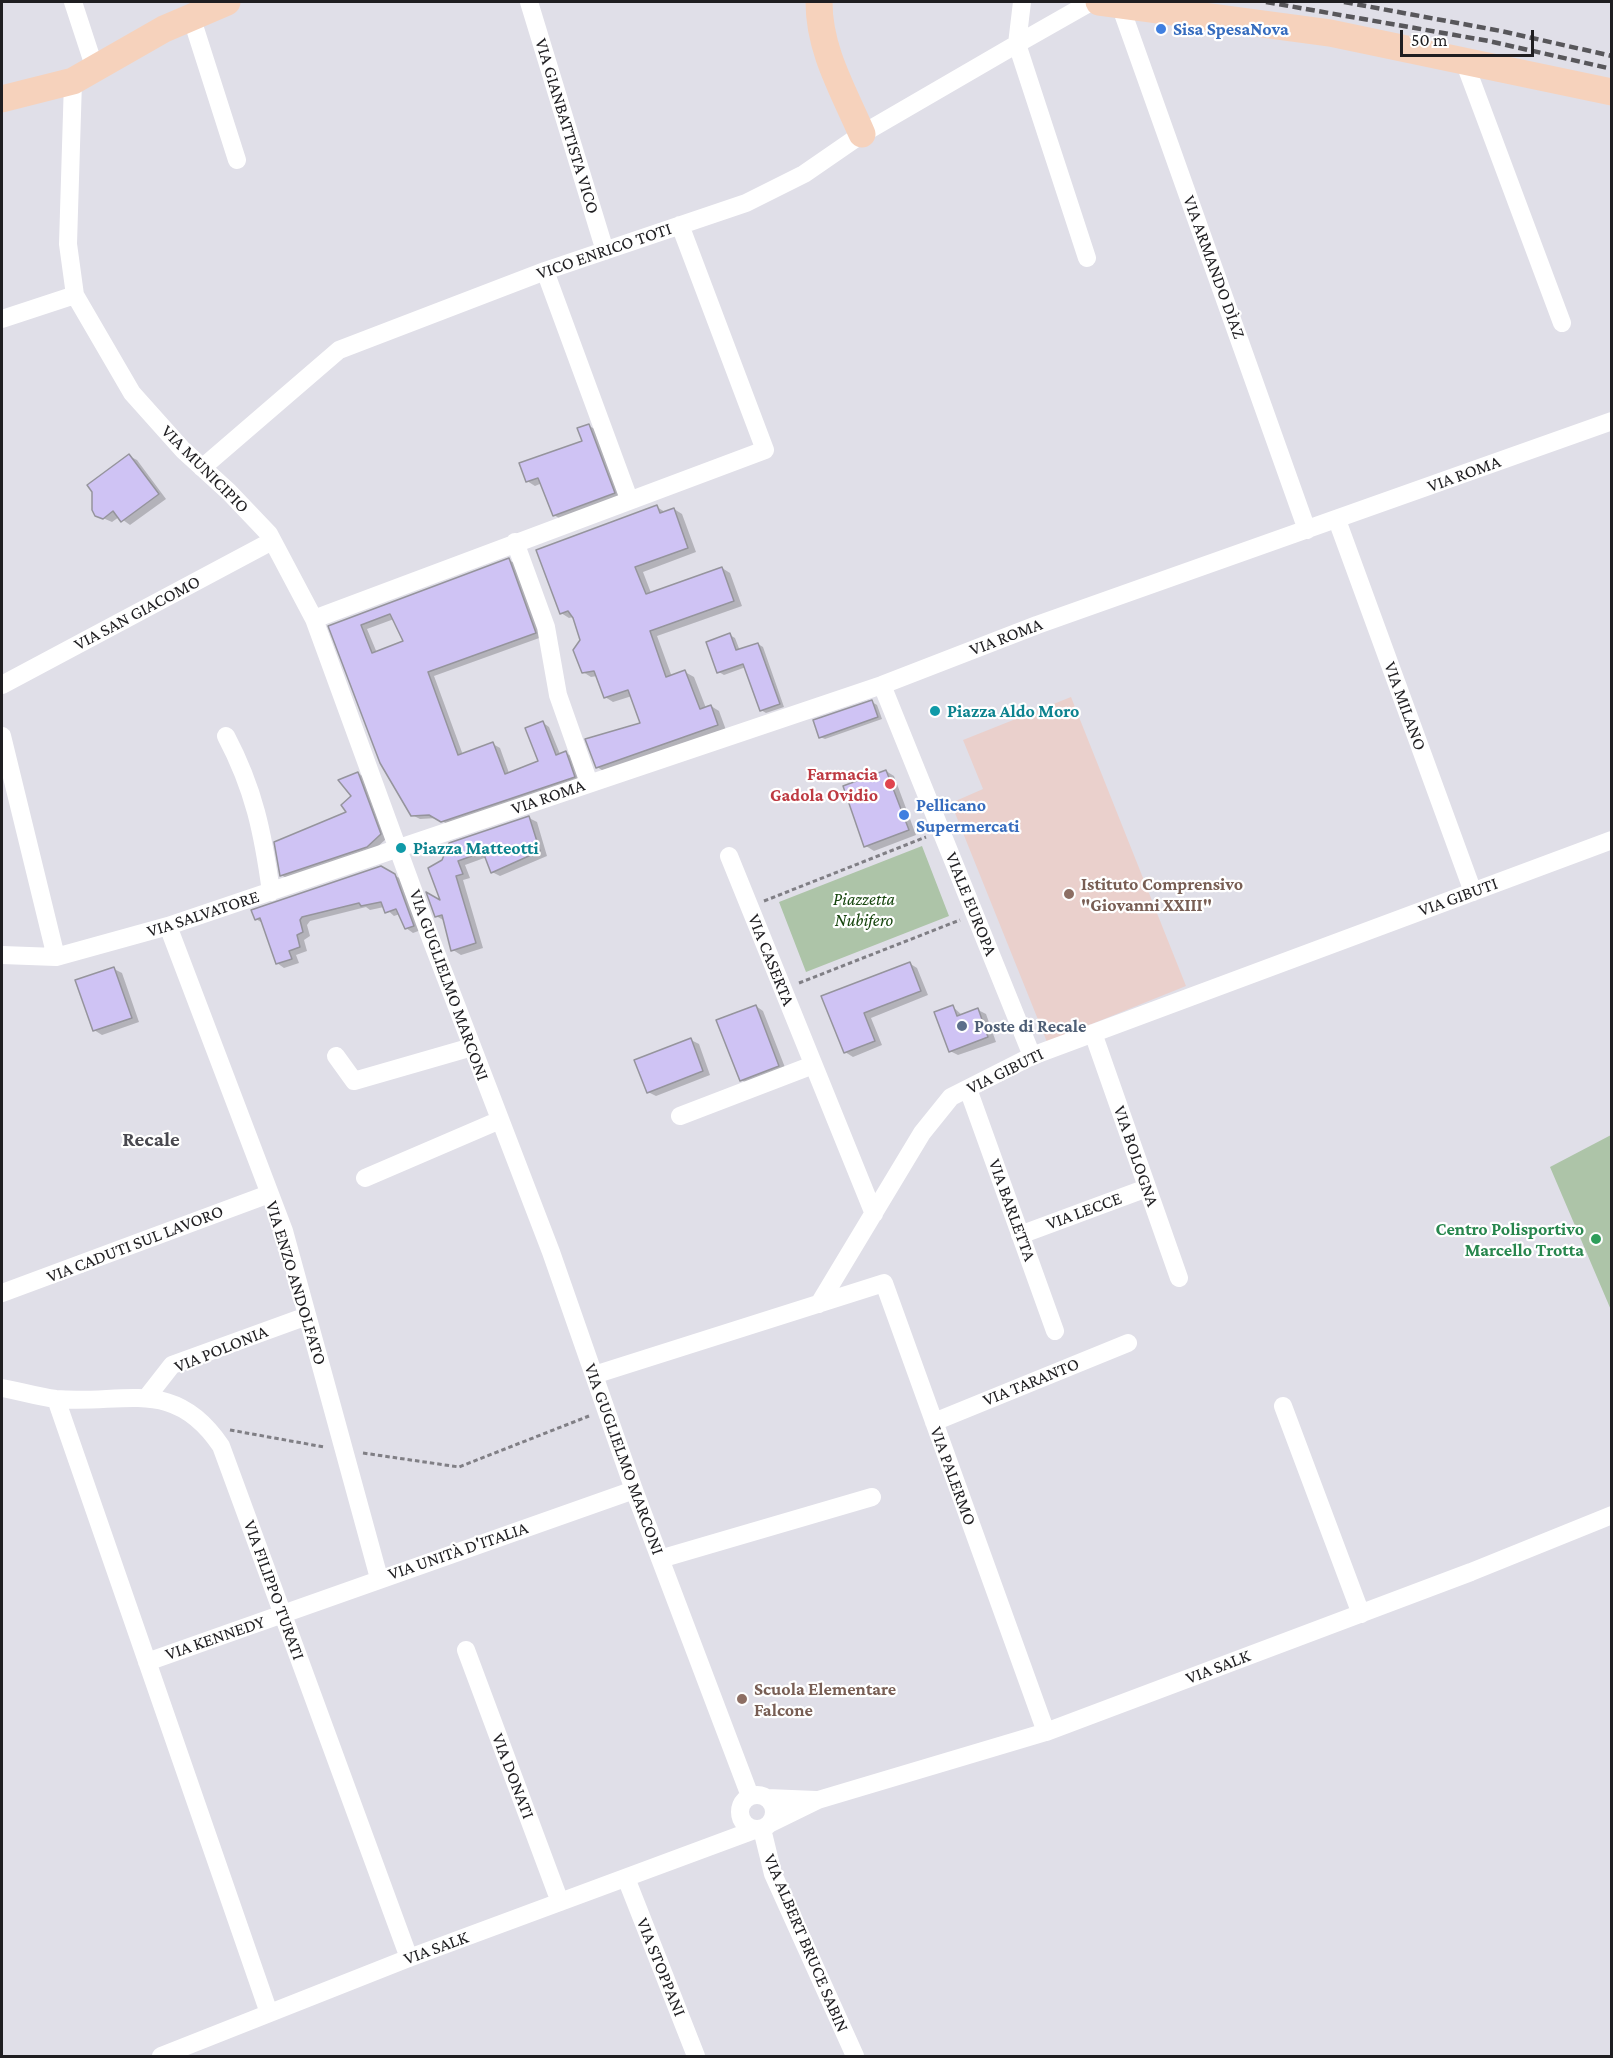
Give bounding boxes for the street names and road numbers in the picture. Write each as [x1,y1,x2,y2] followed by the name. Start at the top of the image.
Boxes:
[530,36,604,216] street label: VIA GIANBATTISTA VICO
[1178,192,1250,342] street label: VIA ARMANDO DÌAZ
[534,218,674,284] street label: VICO ENRICO TOTI
[156,420,254,518] street label: VIA MUNICIPIO
[1424,451,1504,497] street label: VIA ROMA
[70,571,204,655] street label: VIA SAN GIACOMO
[966,613,1046,661] street label: VIA ROMA
[1379,659,1431,753] street label: VIA MILANO
[508,774,588,820] street label: VIA ROMA
[940,849,1002,959] street label: VIALE EUROPA
[1415,873,1501,921] street label: VIA GIBUTI
[144,886,262,942] street label: VIA SALVATORE
[404,886,494,1084] street label: VIA GUGLIELMO MARCONI
[743,911,799,1009] street label: VIA CASERTA
[963,1043,1047,1099] street label: VIA GIBUTI
[1109,1103,1163,1209] street label: VIA BOLOGNA
[984,1156,1040,1264] street label: VIA BARLETTA
[1043,1187,1125,1235] street label: VIA LECCE
[261,1198,331,1368] street label: VIA ENZO ANDOLFATO
[44,1200,226,1288] street label: VIA CADUTI SUL LAVORO
[171,1320,271,1378] street label: VIA POLONIA
[980,1353,1082,1411] street label: VIA TARANTO
[579,1360,669,1558] street label: VIA GUGLIELMO MARCONI
[925,1424,981,1528] street label: VIA PALERMO
[239,1517,309,1663] street label: VIA FILIPPO TURATI
[385,1517,531,1585] street label: VIA UNITÀ D'ITALIA
[162,1611,268,1665] street label: VIA KENNEDY
[1183,1645,1253,1689] street label: VIA SALK
[487,1730,539,1822] street label: VIA DONATI
[759,1851,853,2035] street label: VIA ALBERT BRUCE SABIN
[631,1915,691,2019] street label: VIA STOPPANI
[401,1926,471,1970] street label: VIA SALK

